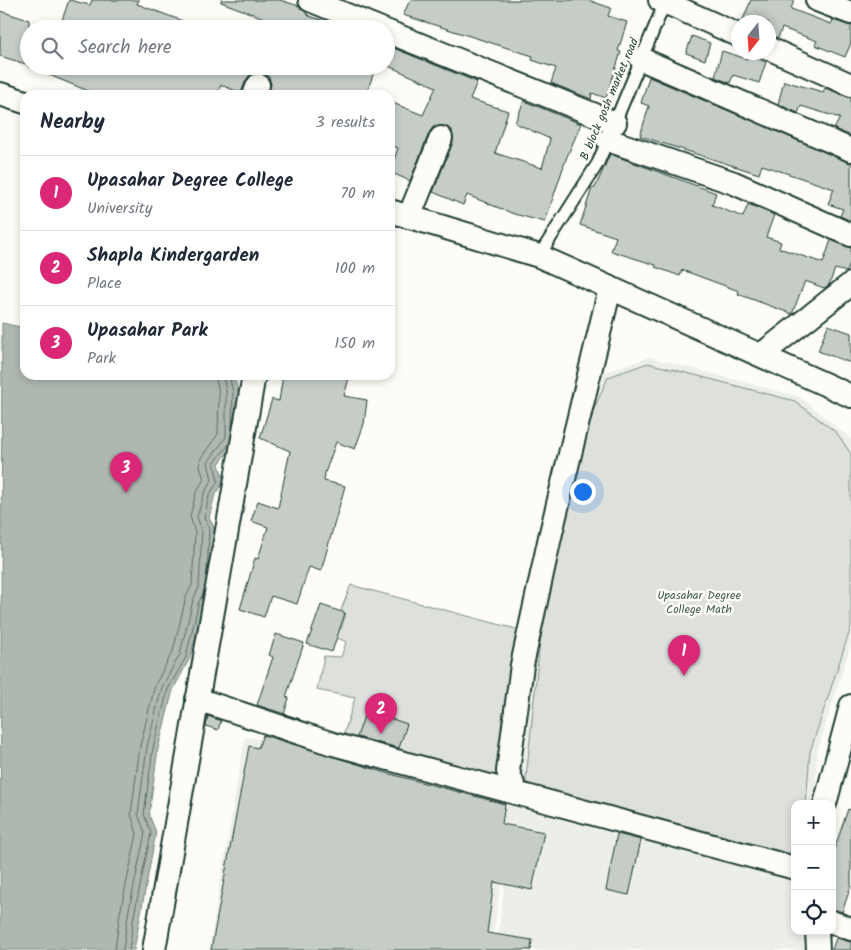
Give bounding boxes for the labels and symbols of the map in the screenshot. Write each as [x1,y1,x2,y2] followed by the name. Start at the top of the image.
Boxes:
[731,15,776,60] north arrow
[575,34,644,163] street label: B block gosh market road
[110,452,142,493] pin: 3
[570,479,596,505] your location
[657,586,741,619] park label: Upasahar Degree College Math
[668,635,700,676] pin: 1
[365,693,397,734] pin: 2

